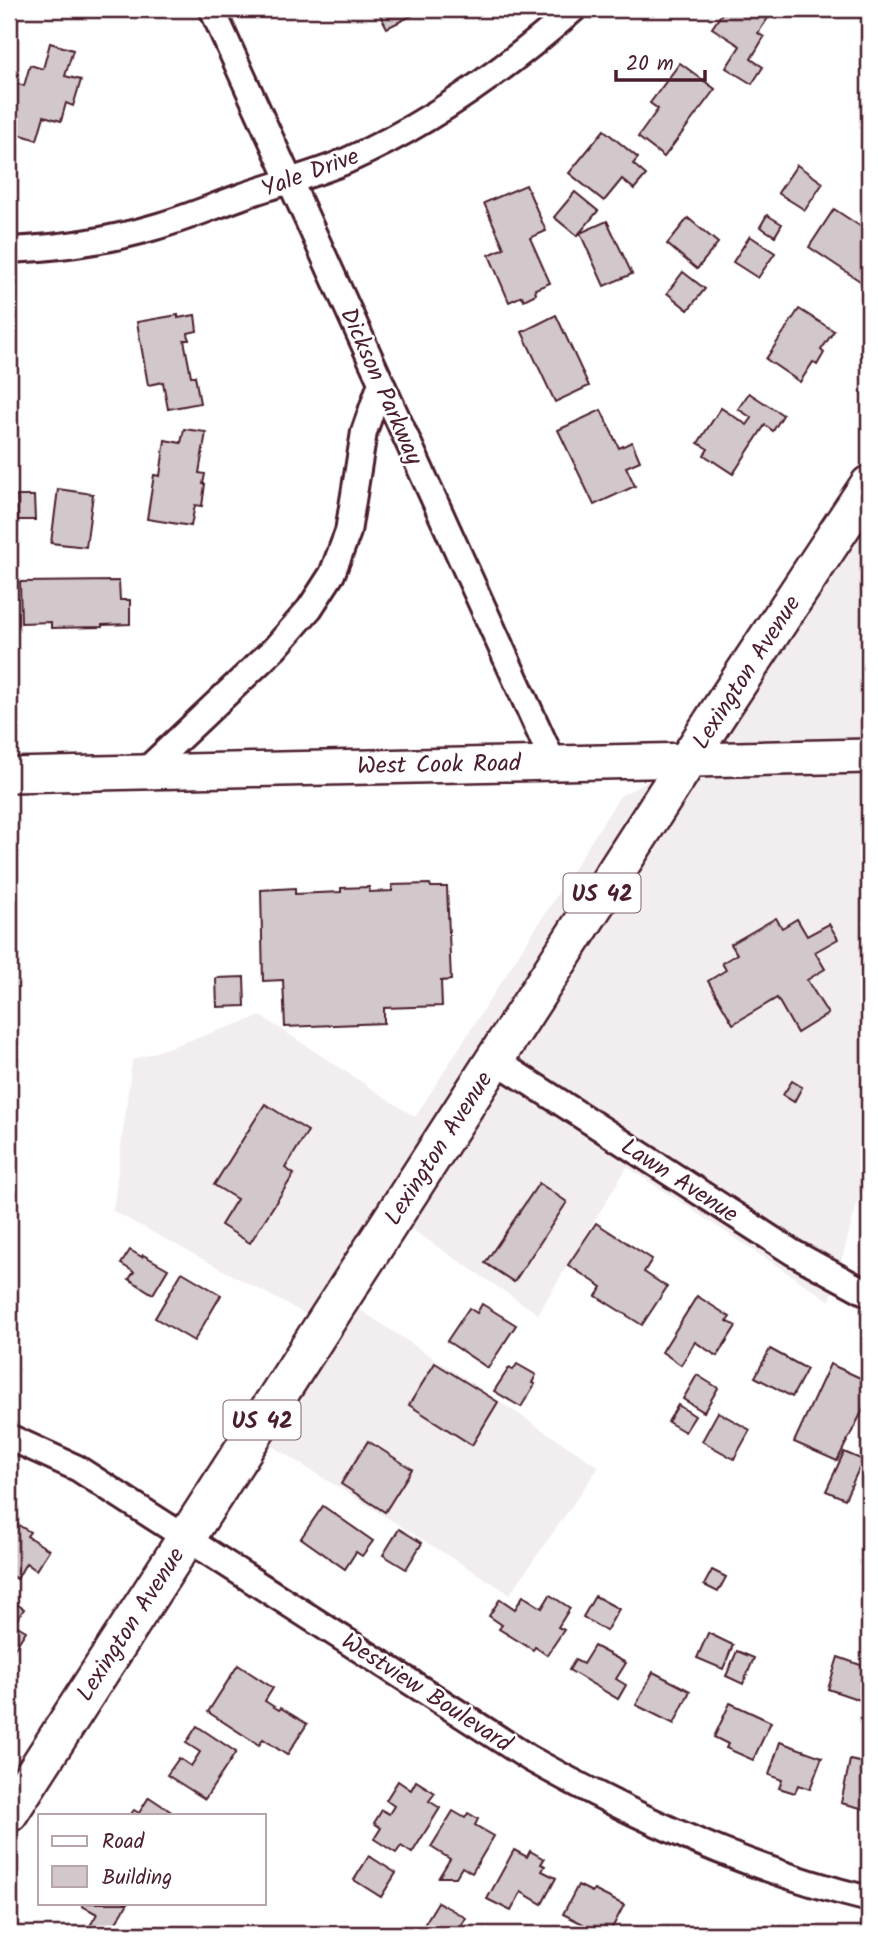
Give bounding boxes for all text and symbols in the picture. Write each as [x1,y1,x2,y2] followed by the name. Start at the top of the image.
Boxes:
[616,38,705,82] scale bar
[626,48,674,81] text: 20 m
[256,138,365,209] street label: Yale Drive
[328,302,433,472] street label: Dickson Parkway
[683,588,812,758] street label: Lexington Avenue
[357,745,522,786] street label: West Cook Road
[564,874,640,912] road number: US 42
[375,1064,504,1234] street label: Lexington Avenue
[613,1129,746,1234] street label: Lawn Avenue
[224,1400,300,1440] road number: US 42
[67,1540,196,1710] street label: Lexington Avenue
[333,1623,520,1764] street label: Westview Boulevard
[38,1814,266,1904] legend
[102,1826,145,1859] text: Road
[102,1862,172,1895] text: Building

